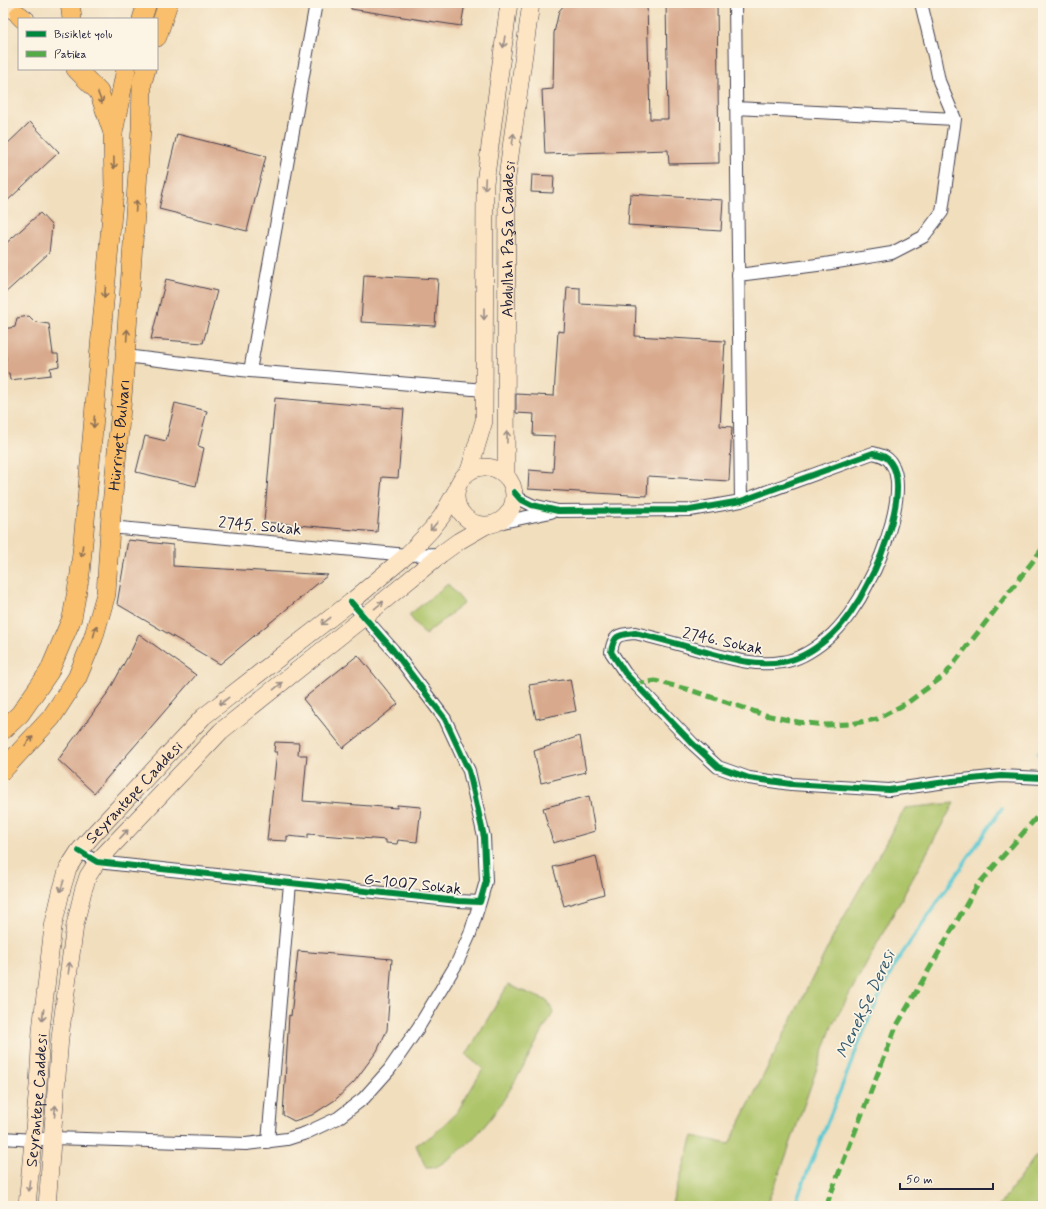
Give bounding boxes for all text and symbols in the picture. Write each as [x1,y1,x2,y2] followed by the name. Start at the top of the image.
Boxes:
[18,18,158,70] legend
[54,27,112,43] text: Bisiklet yolu
[500,35,508,48] one-way arrow
[54,47,87,63] text: Patika
[97,91,105,103] one-way arrow
[509,133,517,146] one-way arrow
[110,156,117,169] one-way arrow
[498,159,521,318] street label: Abdullah Paşa Caddesi
[482,177,489,190] one-way arrow
[132,200,139,213] one-way arrow
[101,285,108,298] one-way arrow
[480,307,488,320] one-way arrow
[123,329,130,342] one-way arrow
[104,379,135,492] street label: Hürriyet Bulvarı
[90,415,97,428] one-way arrow
[503,431,510,444] one-way arrow
[218,512,302,541] street label: 2745. Sokak
[429,521,438,531] one-way arrow
[78,544,86,557] one-way arrow
[374,600,384,609] one-way arrow
[321,617,332,626] one-way arrow
[681,623,765,660] street label: 2746. Sokak
[92,625,99,638] one-way arrow
[272,681,283,690] one-way arrow
[218,697,229,706] one-way arrow
[25,736,34,747] one-way arrow
[81,736,188,849] street label: Seyrantepe Caddesi
[119,829,128,839] one-way arrow
[363,869,463,900] street label: G-1007 Sokak
[58,880,65,893] one-way arrow
[831,945,901,1062] water label: Menekşe Deresi
[65,962,73,975] one-way arrow
[39,1008,47,1021] one-way arrow
[22,1033,53,1168] street label: Seyrantepe Caddesi
[52,1105,59,1118] one-way arrow
[900,1165,993,1191] scale bar
[906,1172,933,1188] text: 50 m
[25,1179,32,1192] one-way arrow

